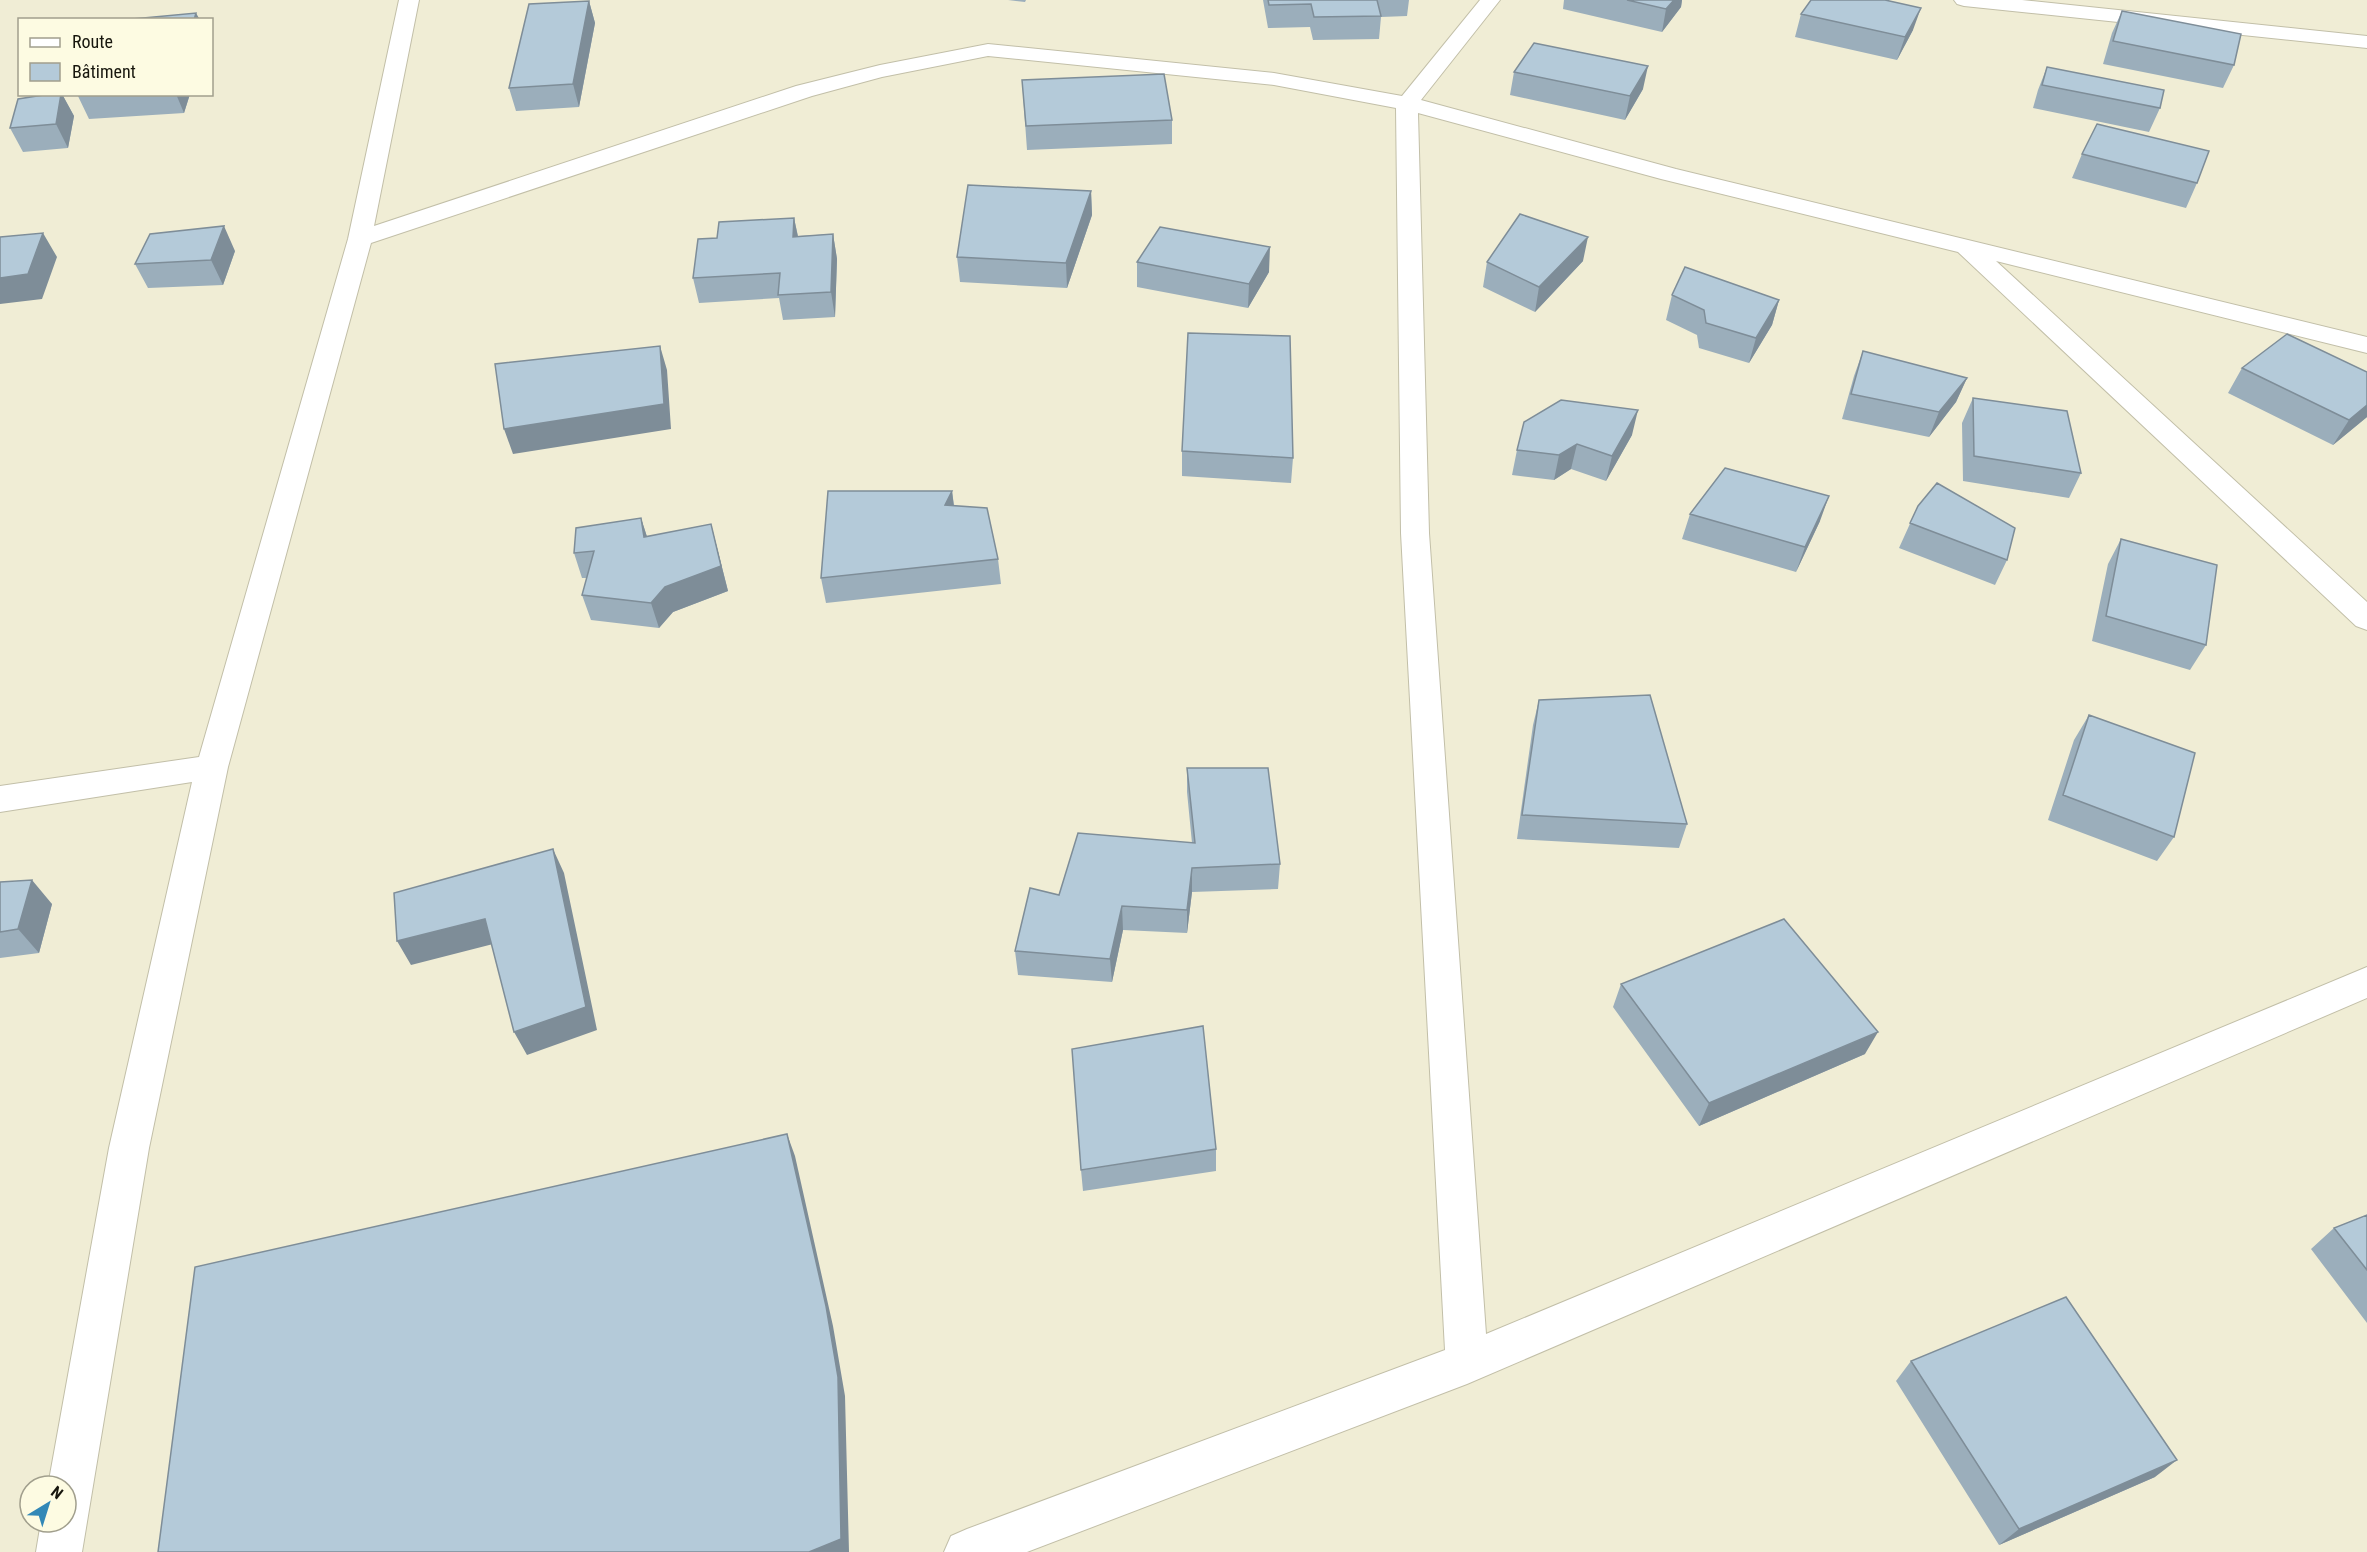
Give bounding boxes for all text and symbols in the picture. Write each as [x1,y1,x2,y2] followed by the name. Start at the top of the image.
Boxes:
[18,18,213,96] legend
[72,31,113,52] text: Route
[72,61,136,82] text: Bâtiment
[18,1474,78,1534] north arrow
[47,1482,67,1503] text: N

